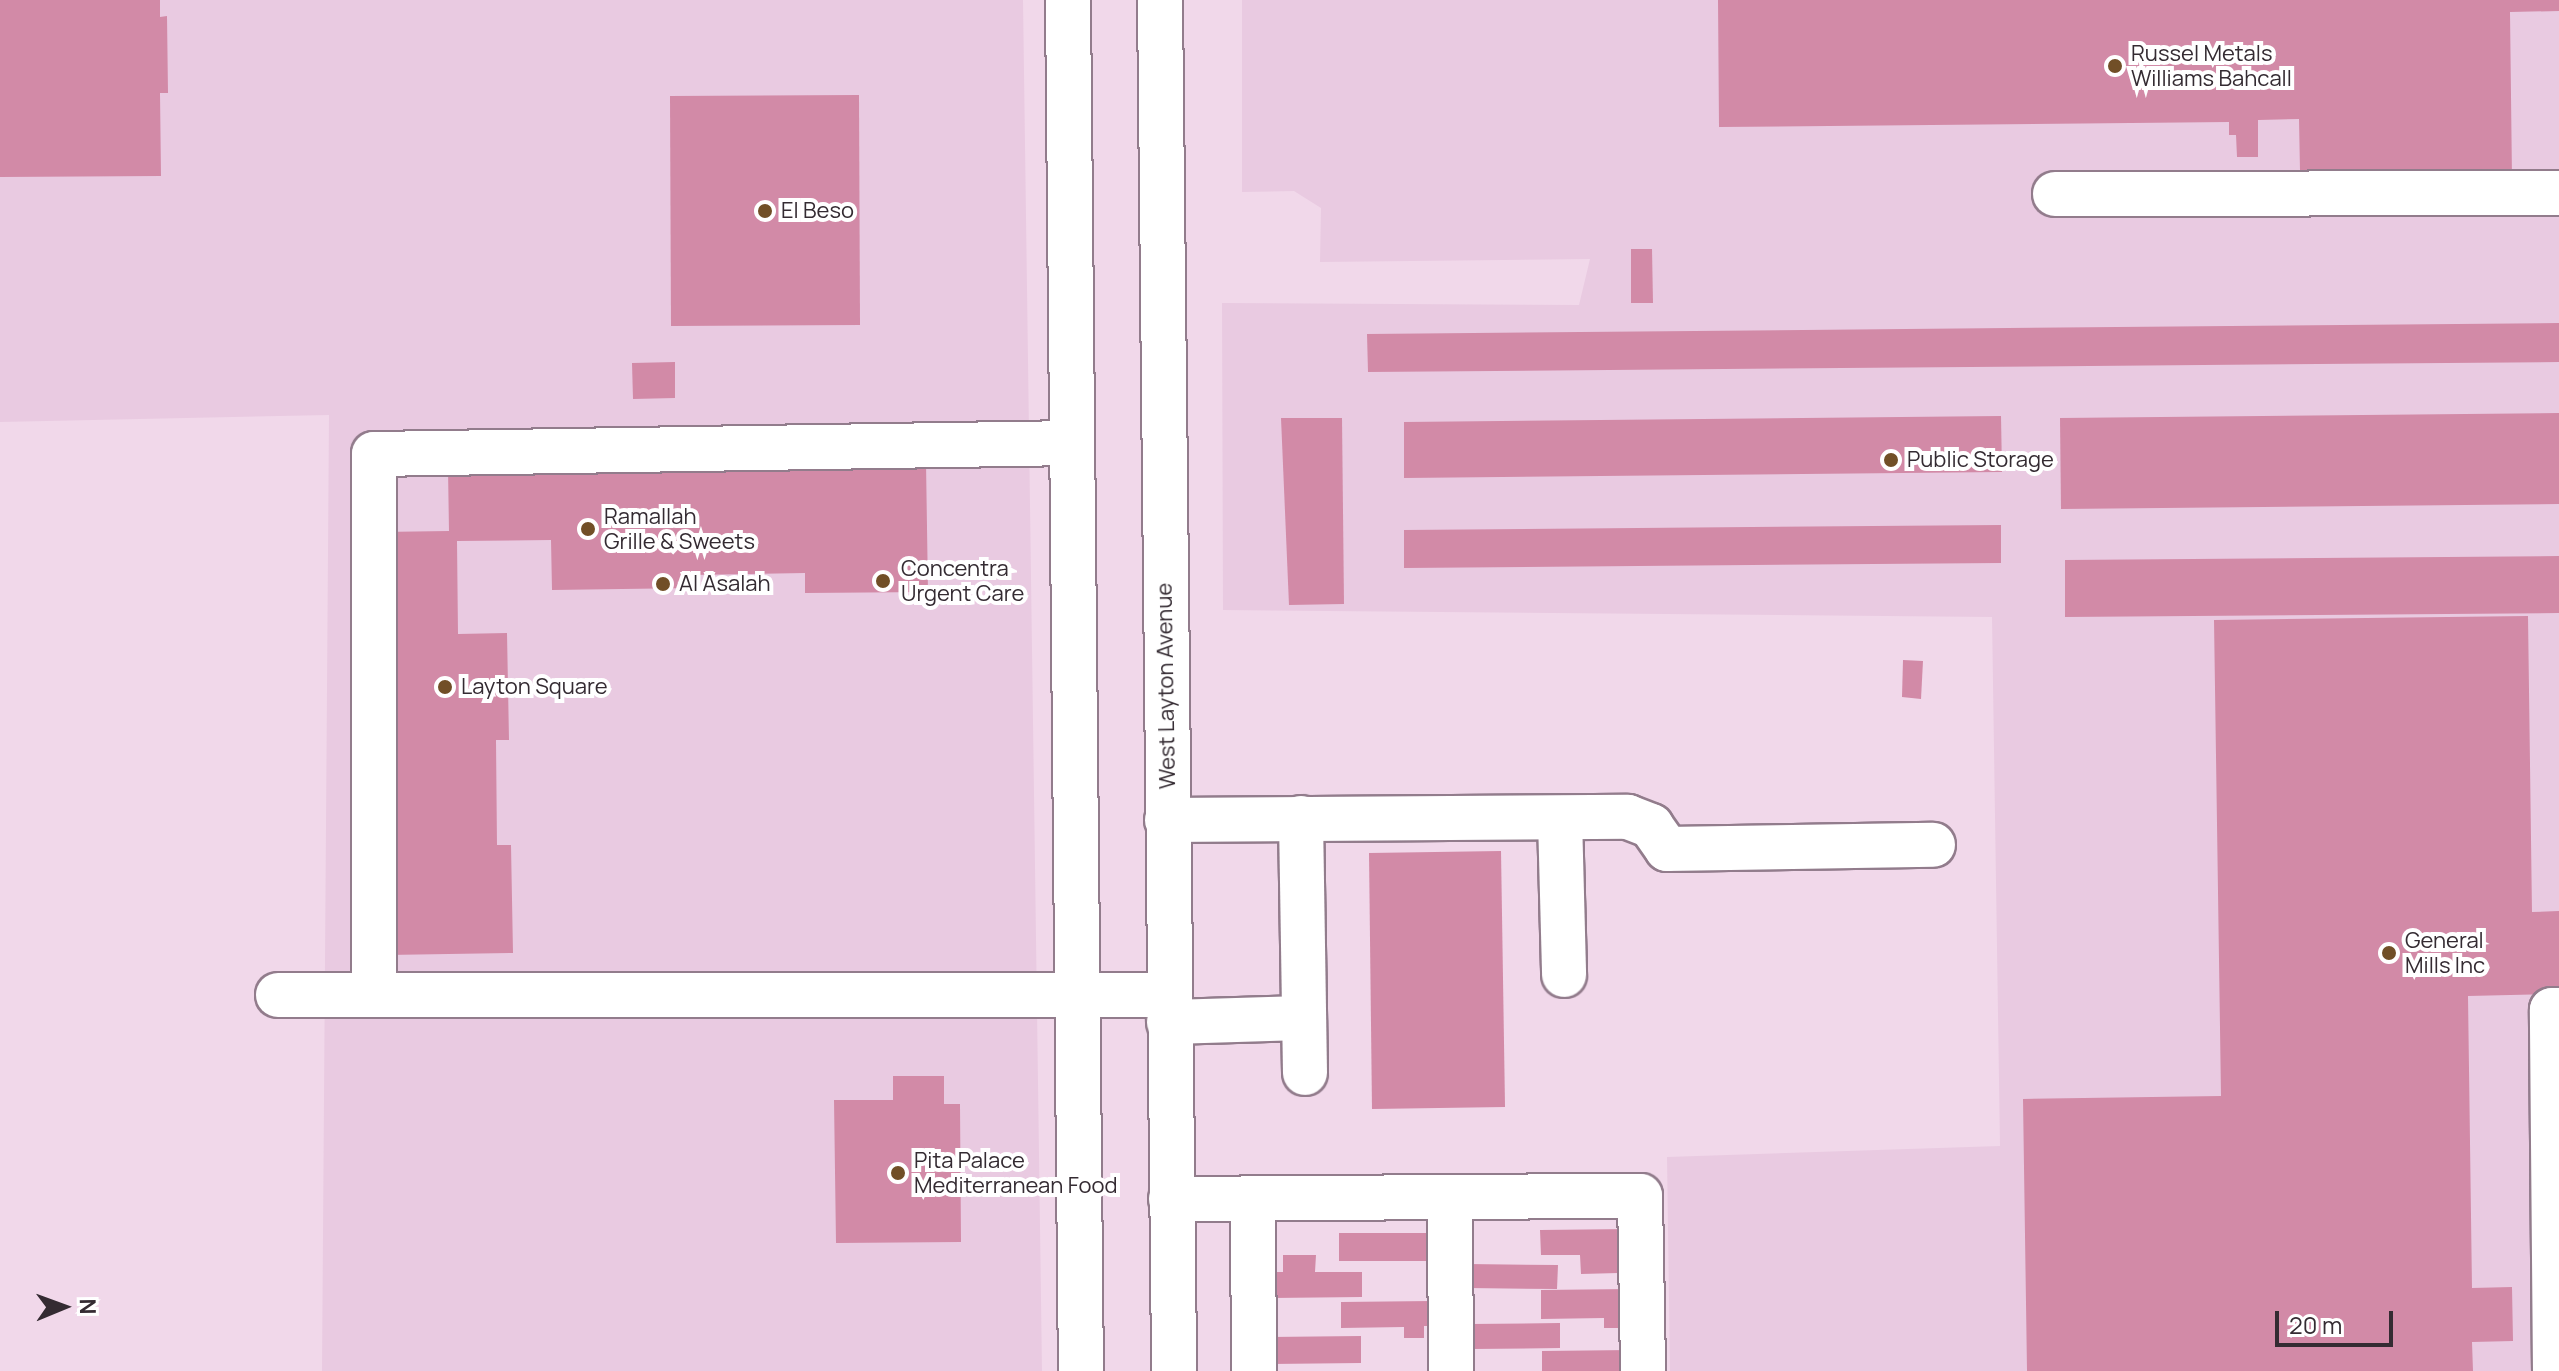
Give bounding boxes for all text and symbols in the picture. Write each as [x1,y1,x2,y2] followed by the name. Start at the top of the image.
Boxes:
[2131,40,2292,92] place label: Russel Metals Williams Bahcall
[2106,57,2124,75] marker: Russel Metals Williams Bahcall
[781,198,854,224] place label: El Beso
[756,202,774,220] marker: El Beso
[1907,447,2054,473] place label: Public Storage
[1882,451,1900,469] marker: Public Storage
[604,503,755,554] place label: Ramallah Grille & Sweets
[579,520,597,538] marker: Ramallah Grille & Sweets
[901,555,1024,606] place label: Concentra Urgent Care
[872,570,894,592] marker: Concentra Urgent Care
[679,571,771,597] place label: Al Asalah
[654,575,672,593] marker: Al Asalah
[1151,583,1181,789] street label: West Layton Avenue
[461,674,608,700] place label: Layton Square
[436,678,454,696] marker: Layton Square
[2405,927,2485,978] place label: General Mills Inc
[2380,944,2398,962] marker: General Mills Inc
[914,1147,1118,1198] place label: Pita Palace Mediterranean Food
[889,1164,907,1182] marker: Pita Palace Mediterranean Food
[24,1267,104,1347] north arrow
[2279,1295,2397,1345] scale bar
[73,1298,103,1315] text: N
[2289,1308,2342,1341] text: 20 m

